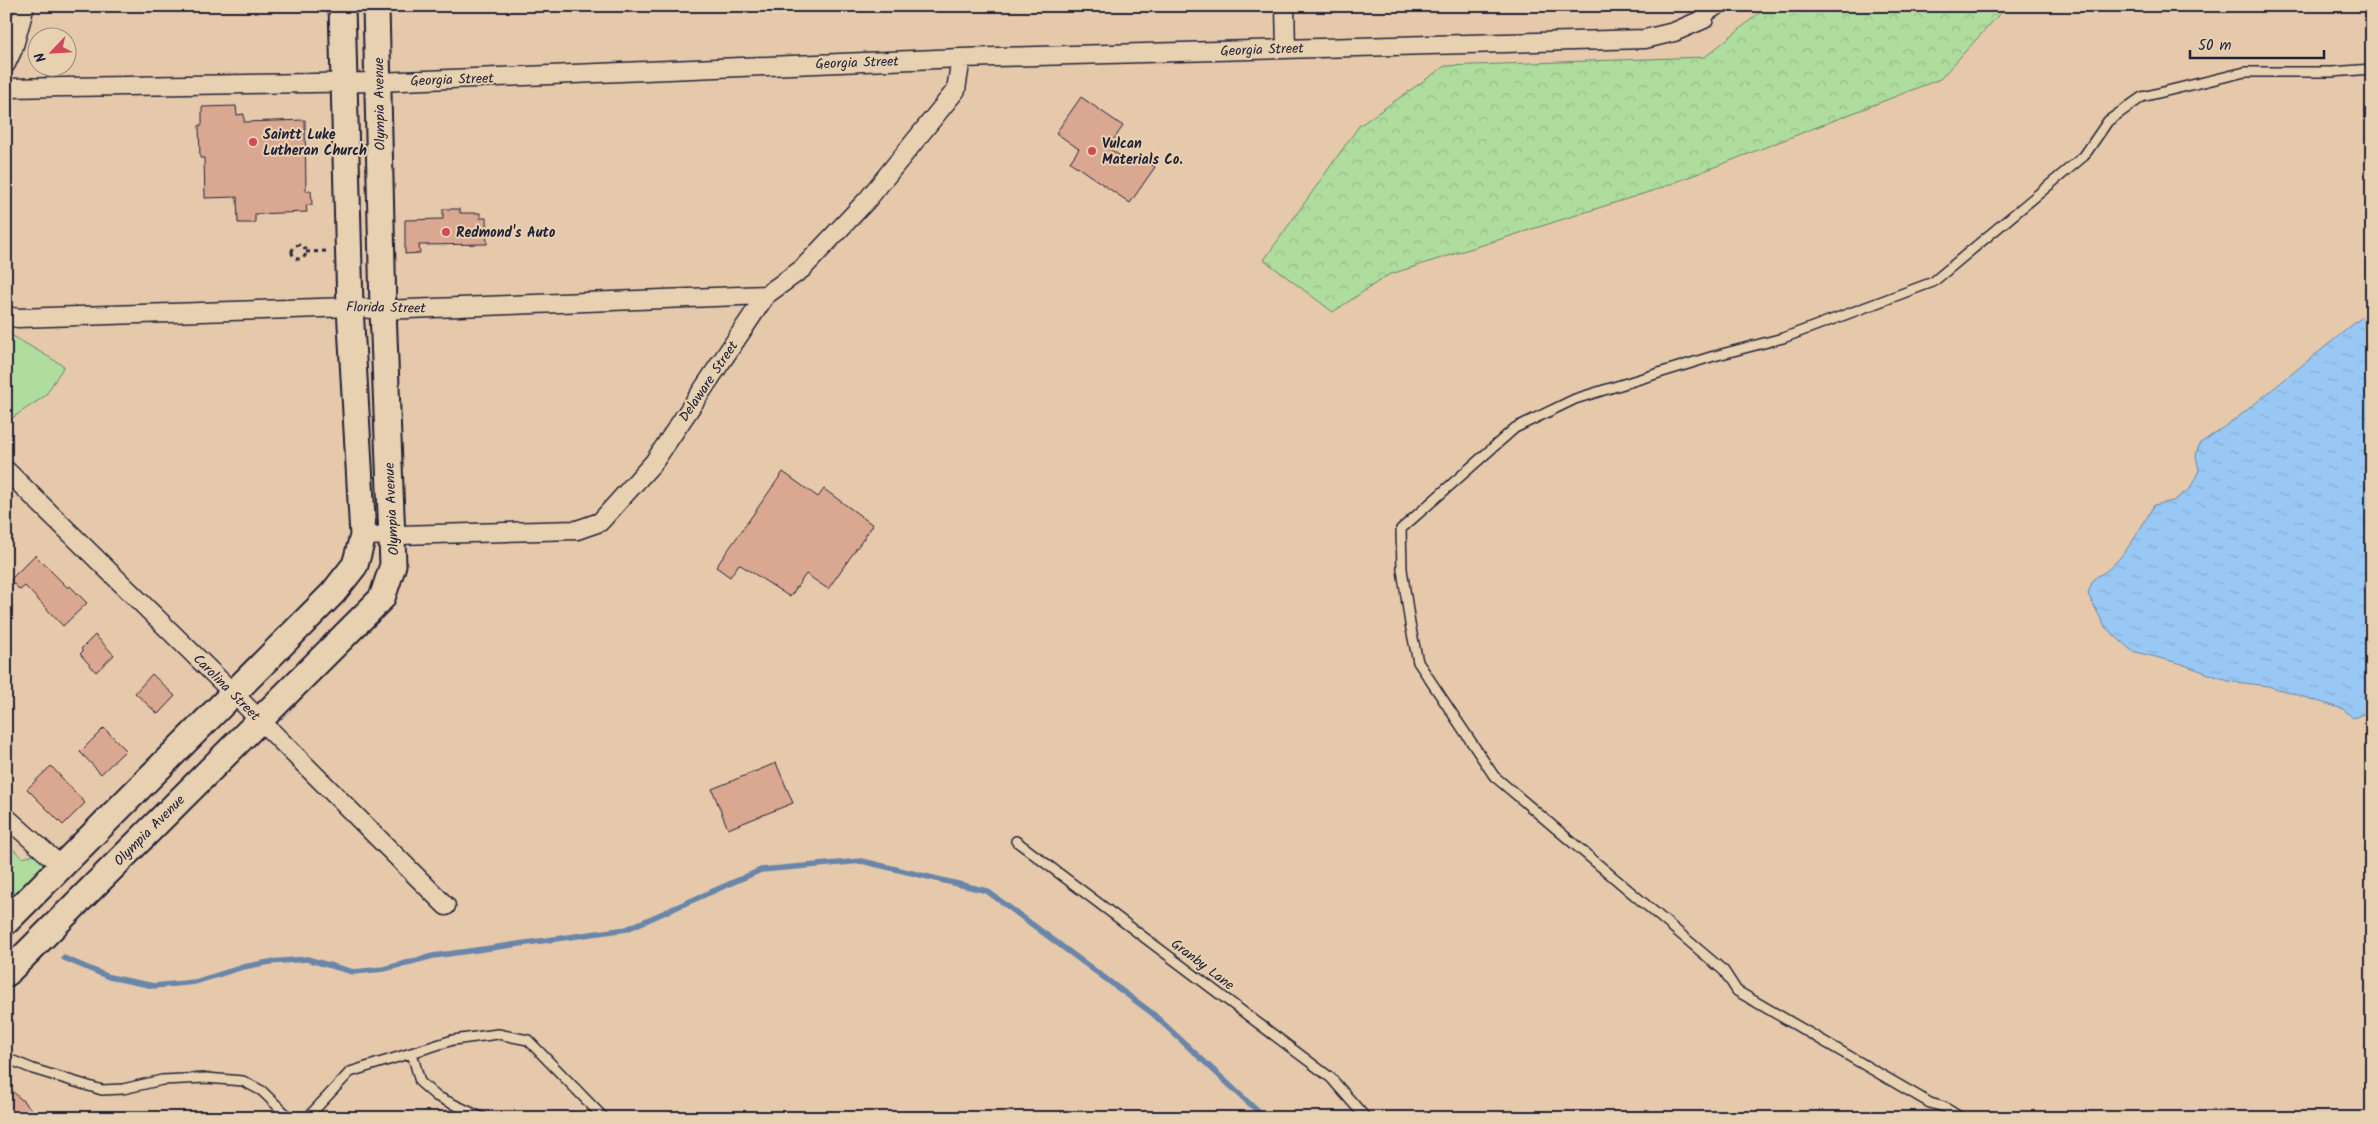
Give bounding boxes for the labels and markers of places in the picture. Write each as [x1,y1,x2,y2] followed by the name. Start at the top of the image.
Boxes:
[263,124,367,162] place label: Saintt Luke Lutheran Church
[1102,133,1183,171] place label: Vulcan Materials Co.
[247,136,259,148] marker: Saintt Luke Lutheran Church
[1086,145,1098,157] marker: Vulcan Materials Co.
[456,222,556,244] place label: Redmond's Auto
[440,226,452,238] marker: Redmond's Auto

